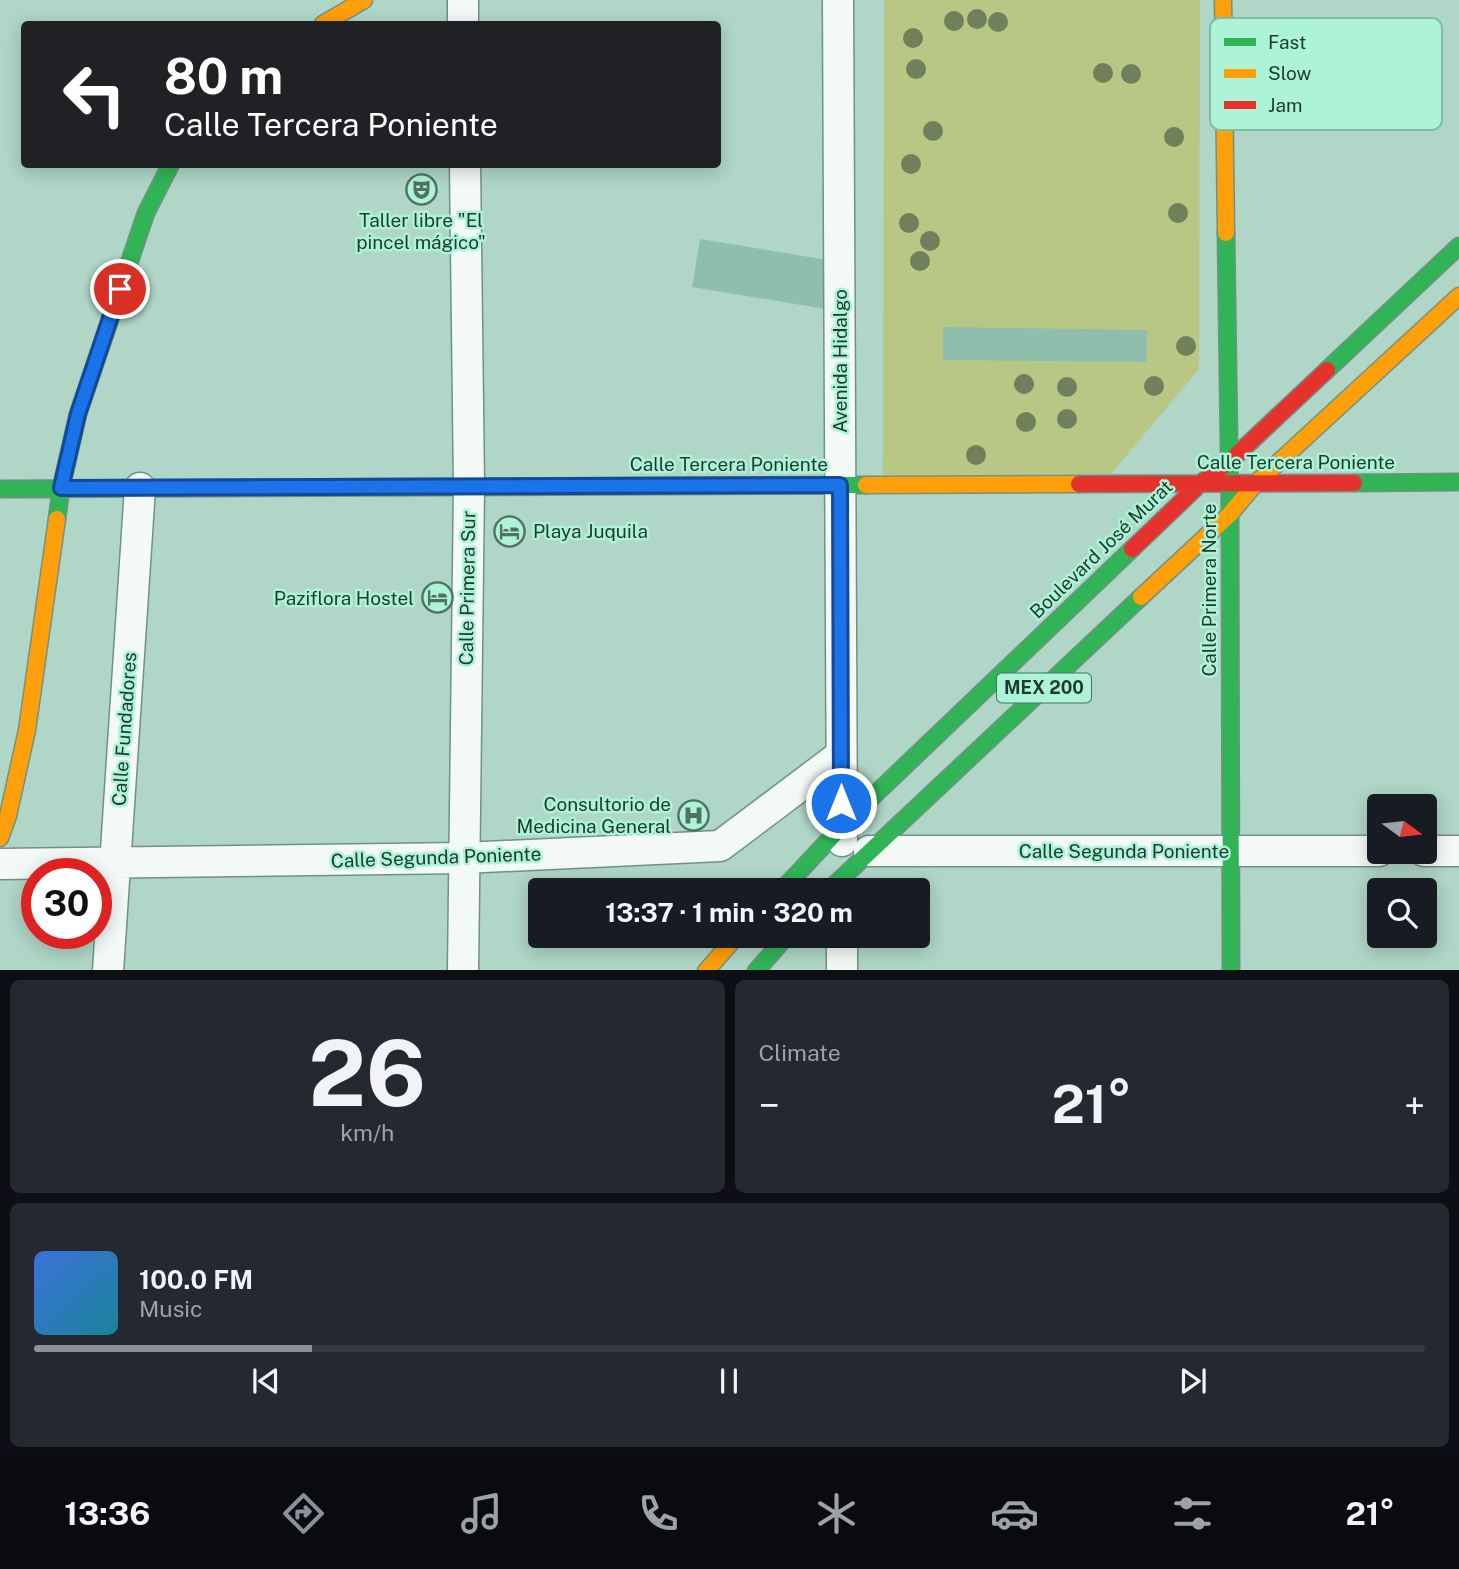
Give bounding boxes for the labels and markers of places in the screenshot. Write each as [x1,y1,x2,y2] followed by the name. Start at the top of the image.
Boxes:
[404,172,438,206] theatre icon: Taller libre "El pincel mágico"
[356,209,486,253] place label: Taller libre "El pincel mágico"
[90,259,150,319] pin
[493,514,527,548] hotel icon: Playa Juquila
[533,520,648,542] place label: Playa Juquila
[420,581,454,615] hotel icon: Paziflora Hostel
[274,587,414,609] place label: Paziflora Hostel
[517,793,671,837] place label: Consultorio de Medicina General
[677,798,711,832] hospital icon: Consultorio de Medicina General

